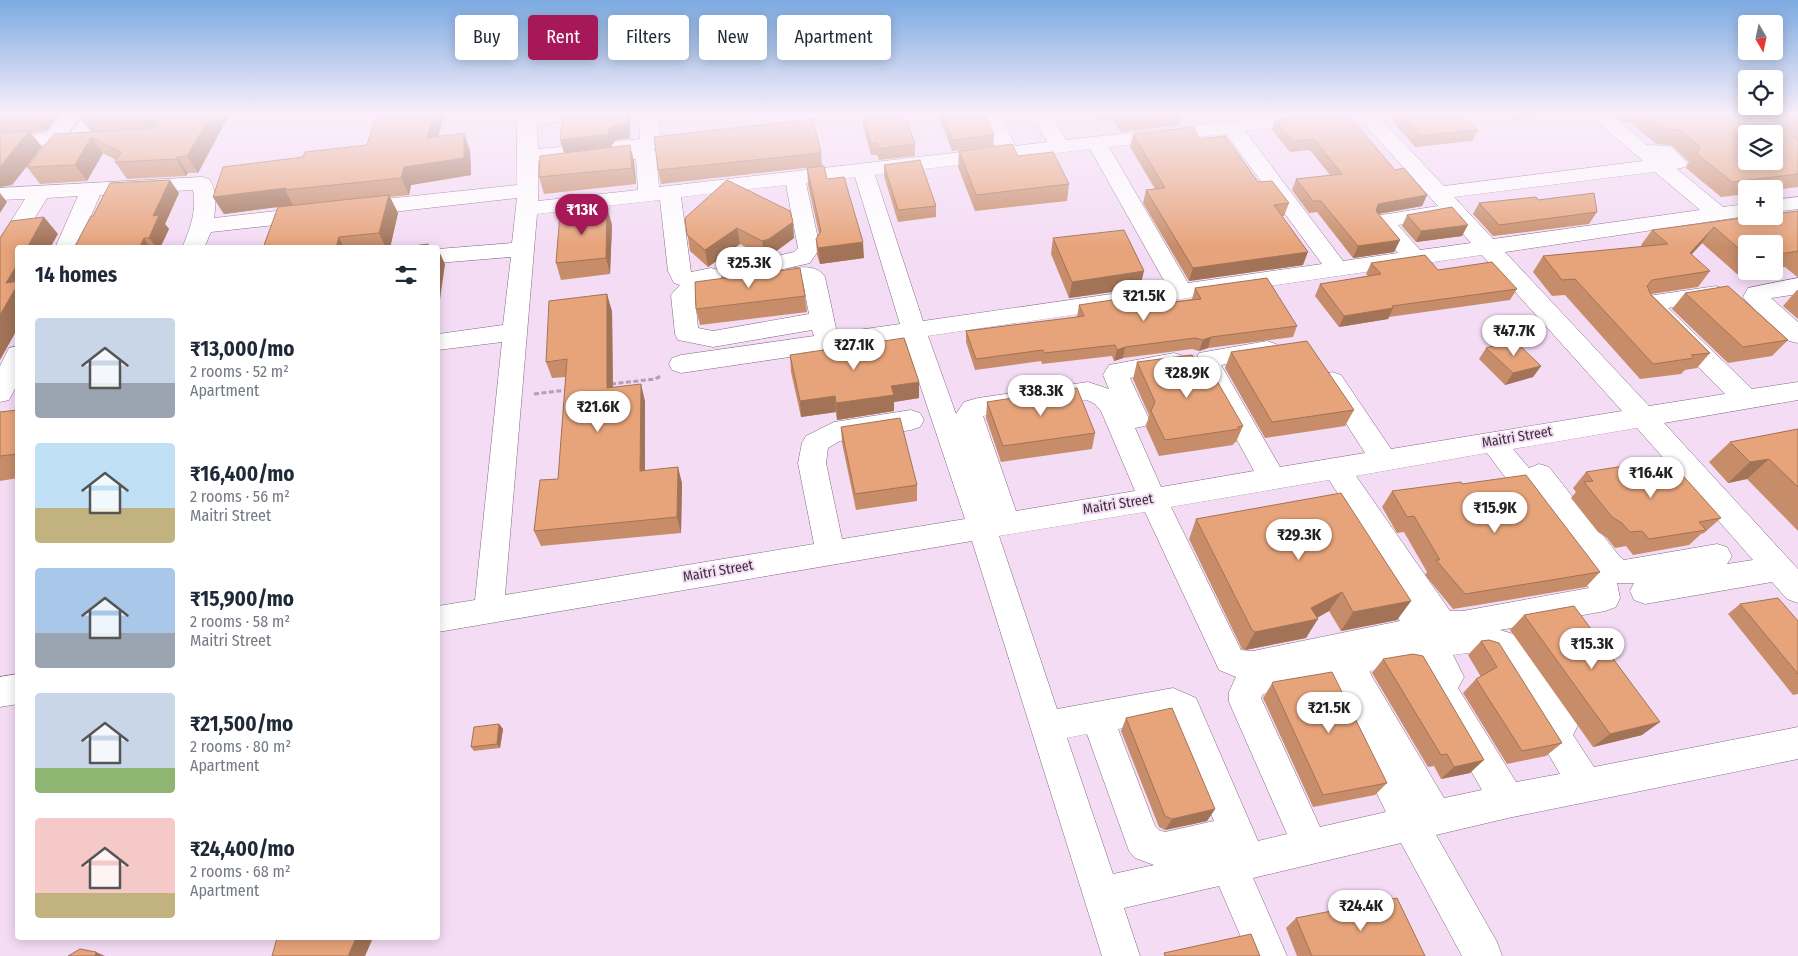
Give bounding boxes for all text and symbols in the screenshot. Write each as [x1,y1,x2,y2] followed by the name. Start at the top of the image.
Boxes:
[455,15,518,60] chip: Buy
[528,15,598,60] chip: Rent
[608,15,689,60] chip: Filters
[699,15,767,60] chip: New
[777,15,891,60] chip: Apartment
[1738,15,1782,60] north arrow
[1738,15,1783,280] map controls
[1738,70,1783,115] button: locate
[1738,125,1783,170] button: layers
[1738,180,1783,225] button: +
[552,194,612,236] pin: ₹13K
[566,200,598,219] text: ₹13K
[1738,235,1783,280] button: −
[708,246,790,289] pin: ₹25.3K
[727,253,771,272] text: ₹25.3K
[392,261,420,289] icon: filters
[35,262,117,288] text: 14 homes
[1103,280,1185,322] pin: ₹21.5K
[1123,286,1165,305] text: ₹21.5K
[1473,314,1555,357] pin: ₹47.7K
[1493,321,1535,340] text: ₹47.7K
[813,328,895,371] pin: ₹27.1K
[834,335,874,354] text: ₹27.1K
[190,336,294,362] text: ₹13,000/mo
[75,338,135,398] icon: home
[1146,356,1228,399] pin: ₹28.9K
[190,362,289,381] text: 2 rooms · 52 m²
[1165,363,1209,382] text: ₹28.9K
[1000,374,1082,417] pin: ₹38.3K
[190,381,259,400] text: Apartment
[1019,381,1063,400] text: ₹38.3K
[557,390,639,433] pin: ₹21.6K
[577,397,619,416] text: ₹21.6K
[1481,422,1554,452] street label: Maitri Street
[1610,456,1692,499] pin: ₹16.4K
[190,461,295,487] text: ₹16,400/mo
[75,463,135,523] icon: home
[1629,463,1673,482] text: ₹16.4K
[190,487,290,506] text: 2 rooms · 56 m²
[1082,490,1155,518] street label: Maitri Street
[1454,492,1536,534] pin: ₹15.9K
[1473,498,1517,517] text: ₹15.9K
[190,506,271,525] text: Maitri Street
[1258,518,1340,561] pin: ₹29.3K
[1277,525,1321,544] text: ₹29.3K
[682,556,755,586] street label: Maitri Street
[190,586,294,612] text: ₹15,900/mo
[75,588,135,648] icon: home
[190,612,290,631] text: 2 rooms · 58 m²
[1551,628,1633,670] pin: ₹15.3K
[190,631,271,650] text: Maitri Street
[1570,634,1614,653] text: ₹15.3K
[1288,692,1370,734] pin: ₹21.5K
[1308,698,1350,717] text: ₹21.5K
[190,711,293,737] text: ₹21,500/mo
[75,713,135,773] icon: home
[190,737,291,756] text: 2 rooms · 80 m²
[190,756,259,775] text: Apartment
[190,836,295,862] text: ₹24,400/mo
[75,838,135,898] icon: home
[190,862,291,881] text: 2 rooms · 68 m²
[190,881,259,900] text: Apartment
[1320,890,1402,932] pin: ₹24.4K
[1339,896,1383,915] text: ₹24.4K

